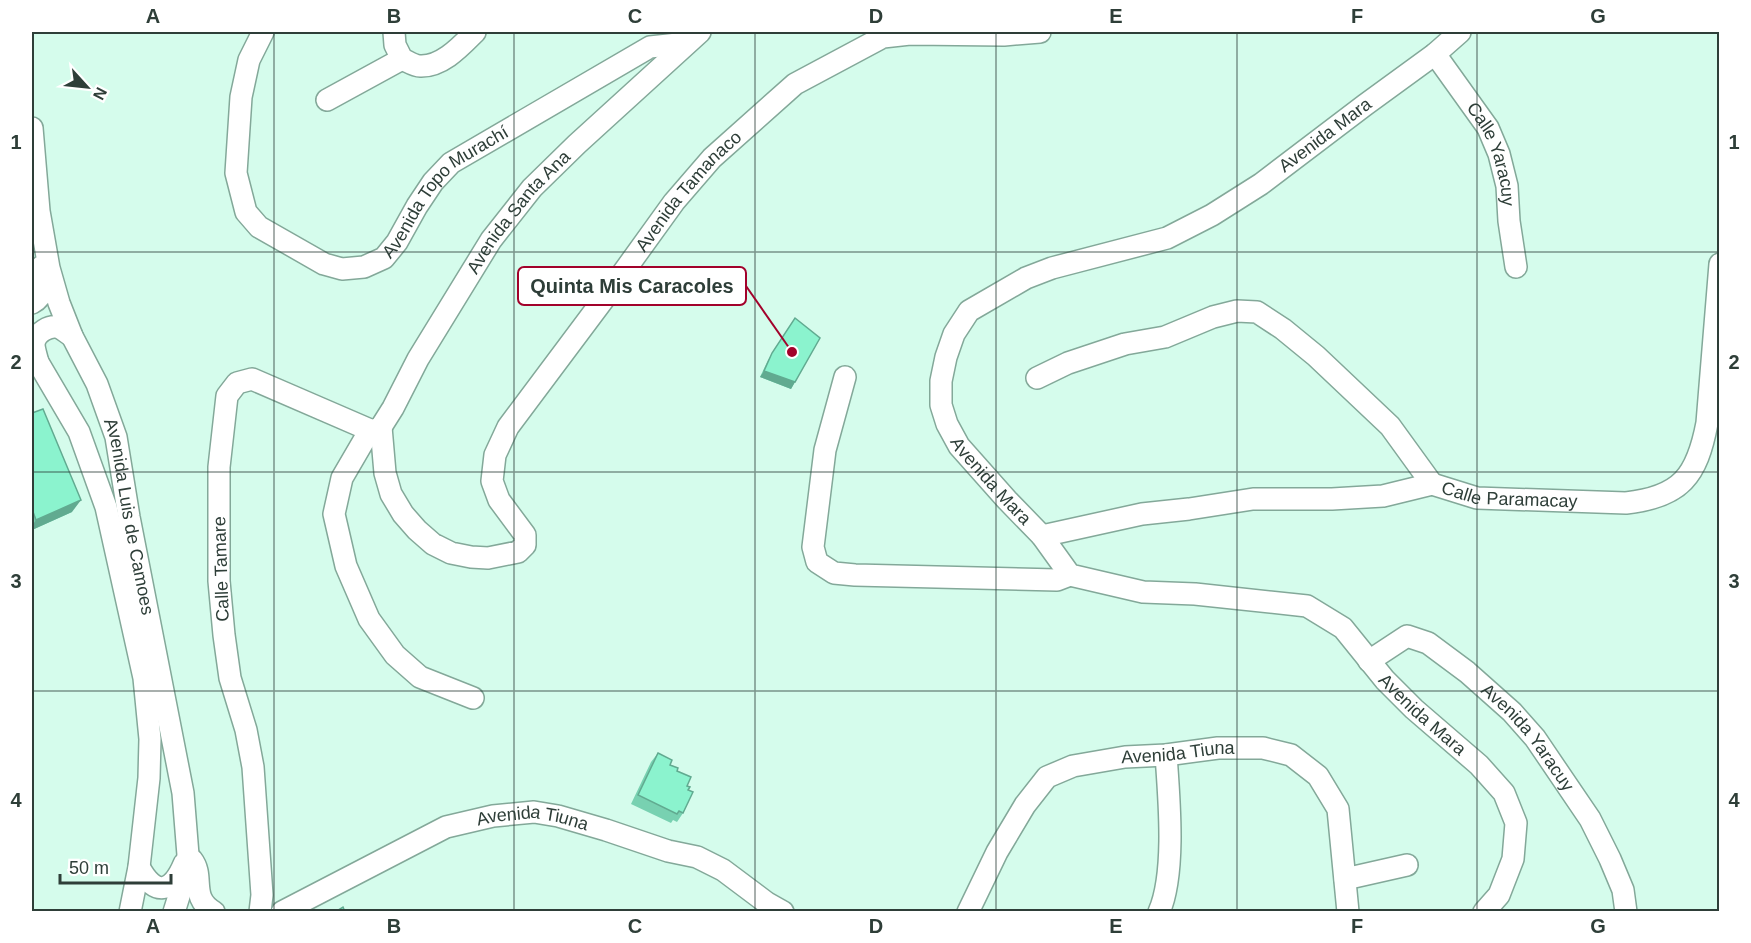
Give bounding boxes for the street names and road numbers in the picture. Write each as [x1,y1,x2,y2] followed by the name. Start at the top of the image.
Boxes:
[1275,93,1376,176] street label: Avenida Mara
[1463,98,1518,207] street label: Calle Yaracuy
[378,122,512,262] street label: Avenida Topo Murachí
[632,127,745,255] street label: Avenida Tamanaco
[463,146,575,277] street label: Avenida Santa Ana
[100,415,158,617] street label: Avenida Luis de Camoes
[946,434,1036,529] street label: Avenida Mara
[1439,478,1578,511] street label: Calle Paramacay
[209,516,233,622] street label: Calle Tamare
[1375,670,1471,760] street label: Avenida Mara
[1477,680,1578,795] street label: Avenida Yaracuy
[1121,738,1235,767] street label: Avenida Tiuna
[474,802,592,835] street label: Avenida Tiuna

